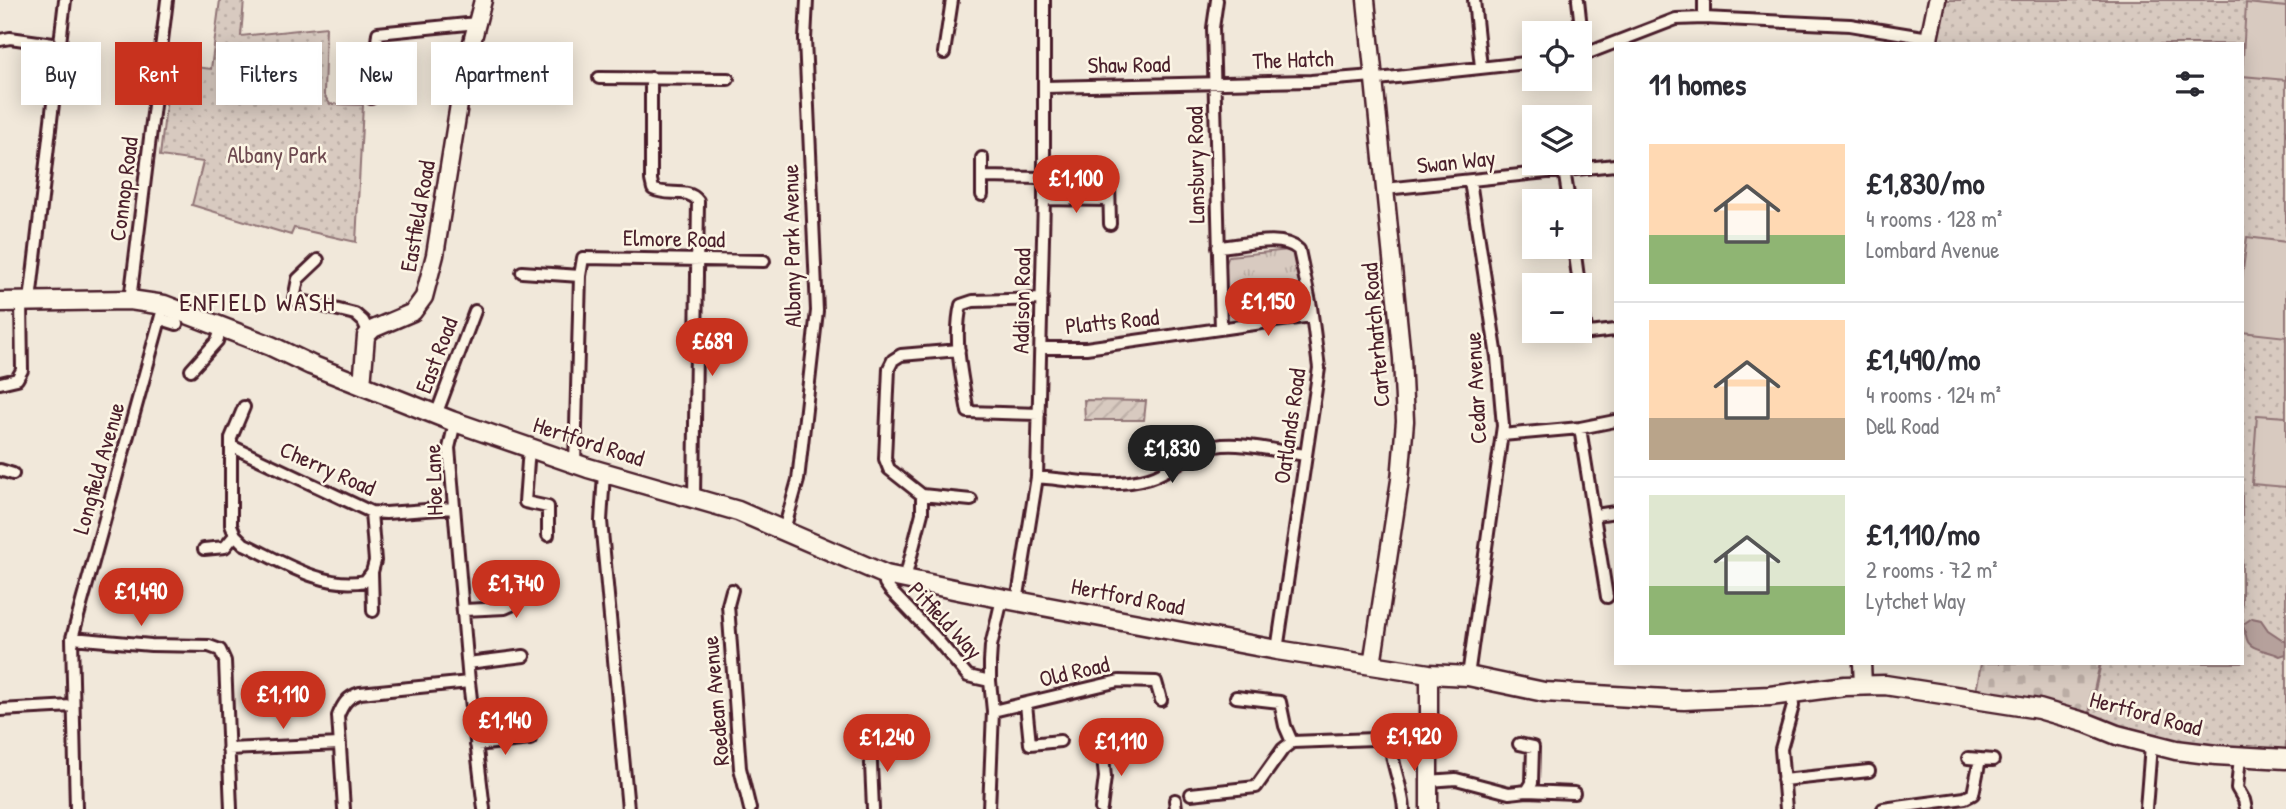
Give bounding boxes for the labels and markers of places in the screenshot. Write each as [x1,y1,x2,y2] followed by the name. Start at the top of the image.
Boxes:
[1019,156,1133,215] pin: £1,100
[1211,278,1325,338] pin: £1,150
[671,318,753,378] pin: £689
[1115,426,1229,485] pin: £1,830
[459,560,573,620] pin: £1,740
[84,568,198,628] pin: £1,490
[226,672,340,731] pin: £1,110
[448,698,562,757] pin: £1,140
[830,714,944,774] pin: £1,240
[1357,714,1471,773] pin: £1,920
[1064,718,1178,778] pin: £1,110

